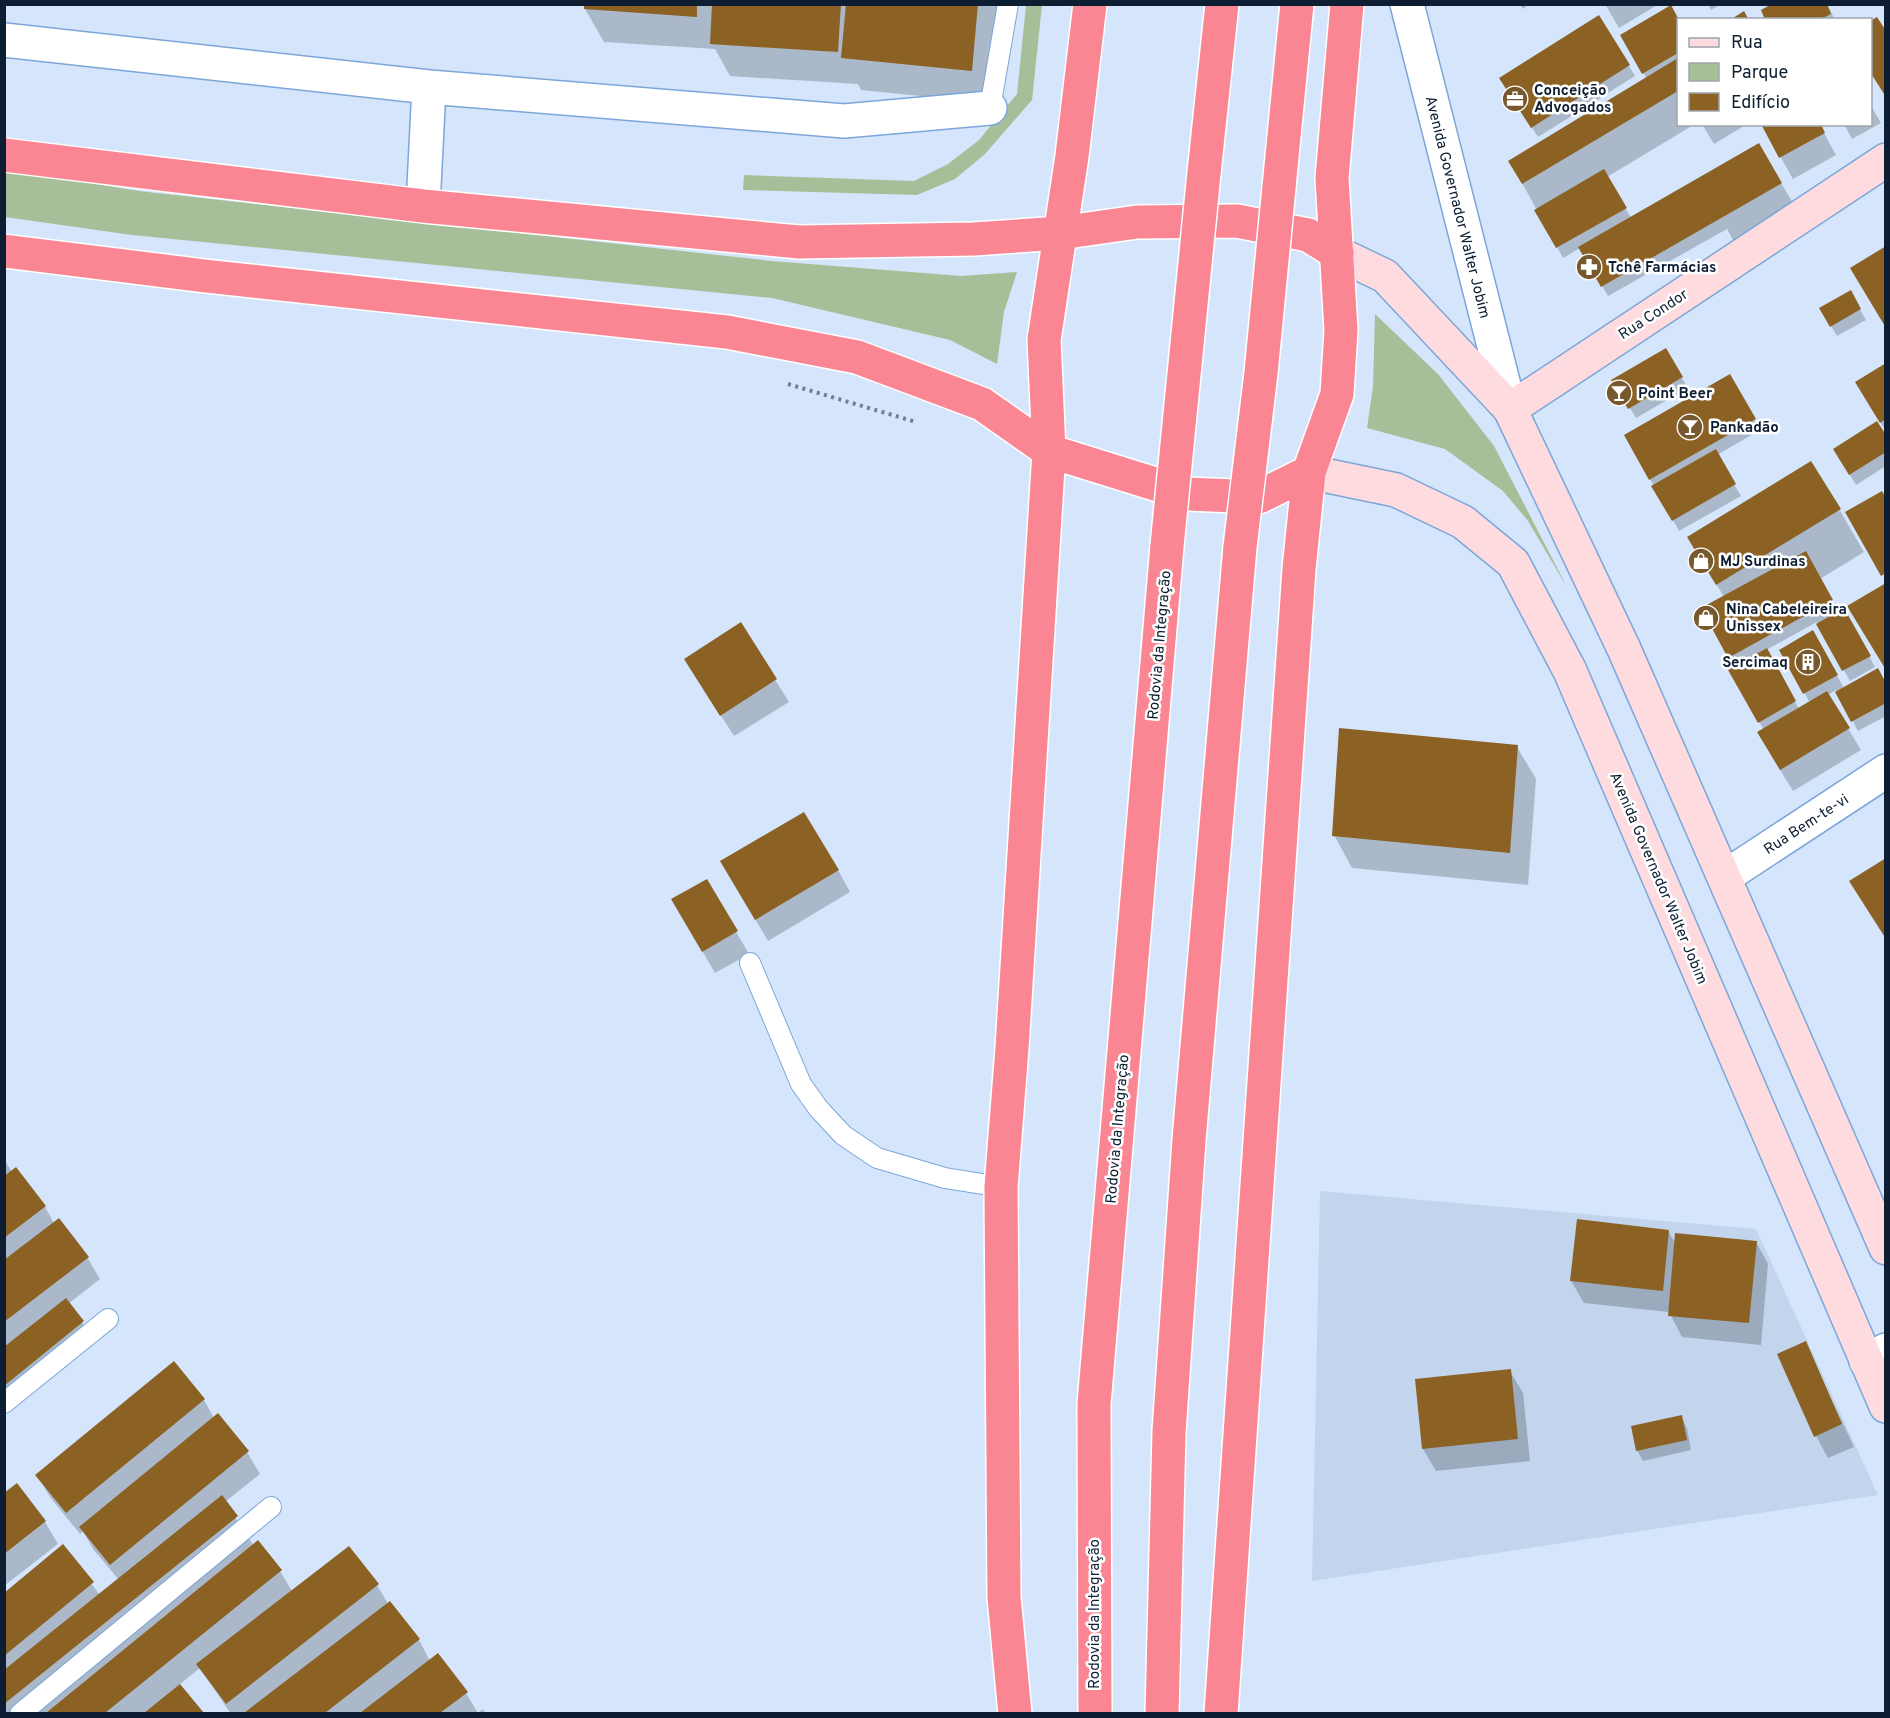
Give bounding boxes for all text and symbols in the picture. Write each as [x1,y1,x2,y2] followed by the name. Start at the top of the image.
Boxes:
[1677,18,1872,126] legend
[1731,32,1762,55] text: Rua
[1731,62,1788,85] text: Parque
[1534,82,1612,118] place label: Conceição Advogados
[1500,84,1530,114] office icon: Conceição Advogados
[1731,92,1790,115] text: Edifício
[1420,94,1493,321] street label: Avenida Governador Walter Jobim
[1574,252,1604,282] pharmacy icon: Tchê Farmácias
[1608,259,1716,278] place label: Tchê Farmácias
[1616,286,1692,345] street label: Rua Condor
[1604,378,1634,408] bar icon: Point Beer
[1638,385,1713,404] place label: Point Beer
[1675,412,1705,442] bar icon: Pankadão
[1710,419,1779,438] place label: Pankadão
[1686,546,1716,576] shop icon: MJ Surdinas
[1720,553,1806,572] place label: MJ Surdinas
[1145,570,1176,721] street label: Rodovia da Integração
[1726,601,1847,637] place label: Nina Cabeleireira Unissex
[1691,603,1721,633] shop icon: Nina Cabeleireira Unissex
[1793,647,1823,677] building icon: Sercimaq
[1722,654,1788,673] place label: Sercimaq
[1604,770,1711,988] street label: Avenida Governador Walter Jobim
[1761,791,1853,860] street label: Rua Bem-te-vi
[1103,1054,1134,1205] street label: Rodovia da Integração
[1086,1539,1105,1689] street label: Rodovia da Integração

